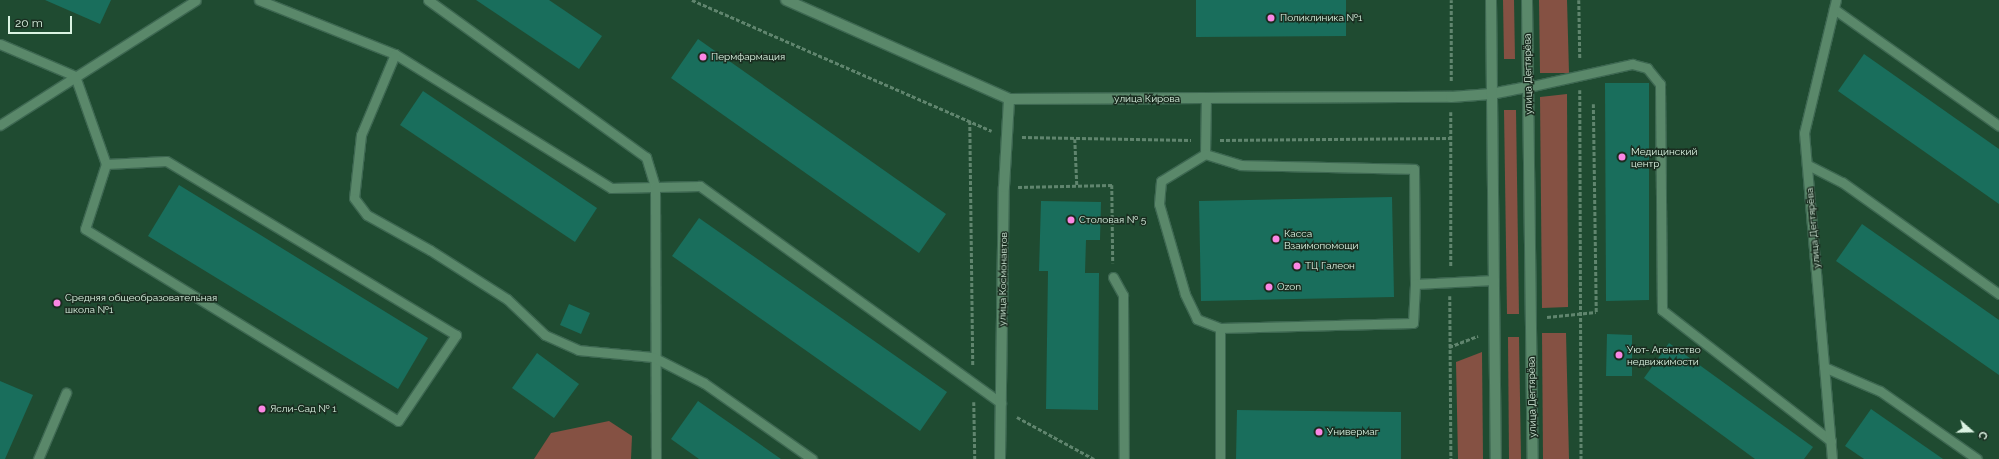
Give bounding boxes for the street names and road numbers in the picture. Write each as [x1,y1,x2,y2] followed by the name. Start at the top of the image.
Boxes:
[1521,33,1535,115] street label: улица Дегтярёва
[1114,93,1180,105] street label: улица Кирова
[1803,187,1823,269] street label: улица Дегтярёва
[996,232,1010,326] street label: улица Космонавтов
[1525,356,1539,438] street label: улица Дегтярёва

